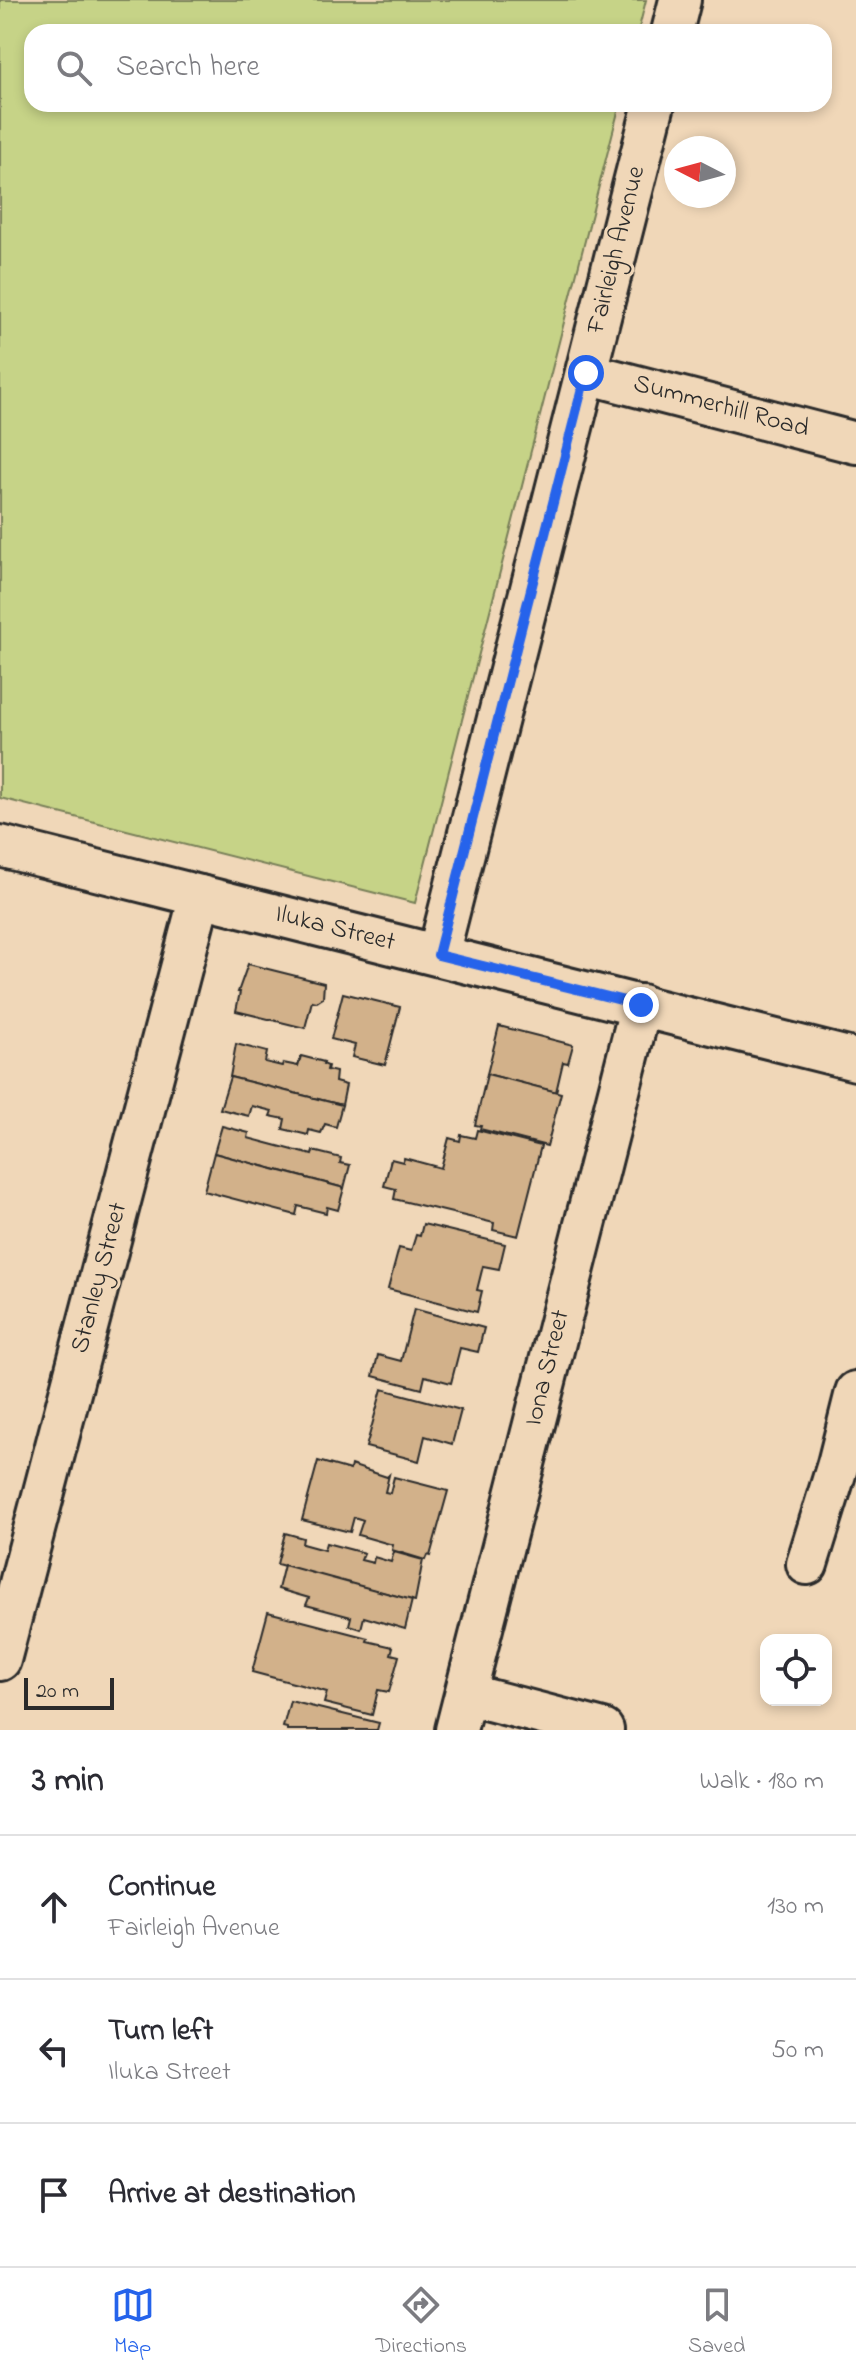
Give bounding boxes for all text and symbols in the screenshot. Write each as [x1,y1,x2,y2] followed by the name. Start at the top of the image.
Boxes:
[24,24,832,112] search box
[52,46,96,90] icon: search
[116,46,260,90] text: Search here
[664,136,736,208] north arrow
[578,162,656,339] street label: Fairleigh Avenue
[568,355,604,391] route start
[629,365,813,449] street label: Summerhill Road
[271,896,399,962] street label: Iluka Street
[623,987,659,1023] route end
[62,1198,138,1358] street label: Stanley Street
[515,1306,581,1430] street label: Iona Street
[760,1634,832,1706] map controls
[760,1634,832,1706] button: locate
[24,1674,114,1710] scale bar
[36,1676,79,1708] text: 20 m
[32,1757,104,1807] text: 3 min
[700,1763,824,1801] text: Walk · 180 m
[108,1866,216,1910] text: Continue
[32,1885,76,1929] icon: ahead
[767,1888,824,1926] text: 130 m
[108,1910,280,1948] text: Fairleigh Avenue
[108,2010,213,2054] text: Turn left
[32,2029,76,2073] icon: left
[771,2032,824,2070] text: 50 m
[108,2054,231,2092] text: Iluka Street
[32,2173,76,2217] icon: arrive
[108,2173,356,2217] text: Arrive at destination
[111,2283,155,2363] tab: Map
[376,2283,467,2363] tab: Directions
[688,2283,745,2363] tab: Saved

